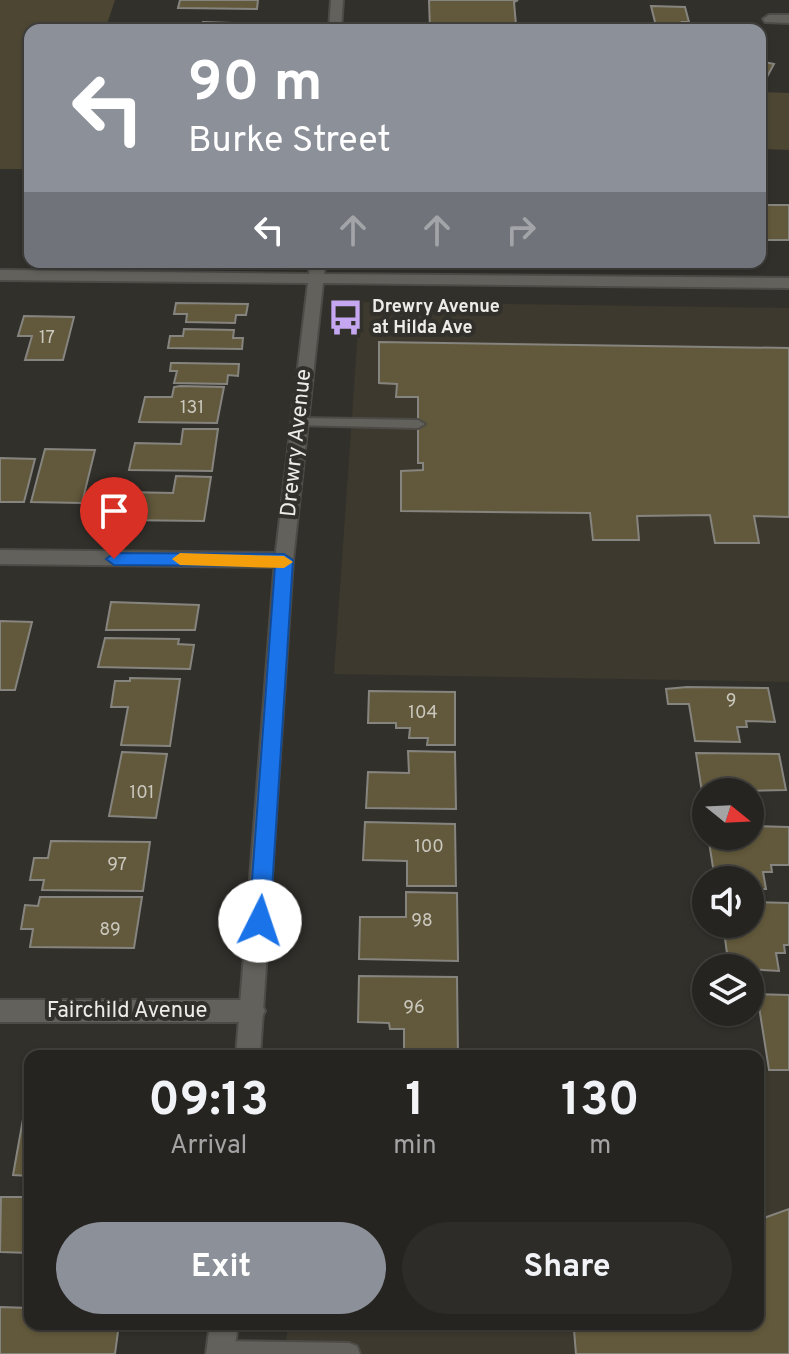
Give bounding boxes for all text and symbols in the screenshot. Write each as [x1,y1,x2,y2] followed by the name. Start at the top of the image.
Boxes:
[188,50,323,120] text: 90 m
[56,56,160,160] icon: left
[188,119,391,165] text: Burke Street
[247,208,291,252] icon: left
[331,208,375,252] icon: ahead
[415,208,459,252] icon: ahead
[499,208,543,252] icon: right
[372,296,500,340] place label: Drewry Avenue at Hilda Ave
[327,298,365,336] bus stop icon: Drewry Avenue at Hilda Ave
[39,327,55,350] house number: 17
[276,368,318,518] street label: Drewry Avenue
[180,397,204,420] house number: 131
[80,477,148,559] pin
[92,489,136,533] icon: arrive
[726,690,736,713] house number: 9
[408,702,438,725] house number: 104
[692,778,764,850] north arrow
[692,778,764,1026] map controls
[130,782,154,805] house number: 101
[414,836,444,859] house number: 100
[107,854,127,877] house number: 97
[692,866,764,938] button: sound
[218,879,302,963] position arrow
[411,910,433,933] house number: 98
[99,919,121,942] house number: 89
[692,954,764,1026] button: layers
[403,997,425,1020] house number: 96
[47,998,207,1025] street label: Fairchild Avenue
[148,1072,269,1132] text: 09:13
[405,1072,425,1132] text: 1
[561,1072,640,1132] text: 130
[170,1130,247,1163] text: Arrival
[393,1130,437,1163] text: min
[589,1130,611,1163] text: m
[56,1222,386,1314] button: Exit
[402,1222,732,1314] button: Share

